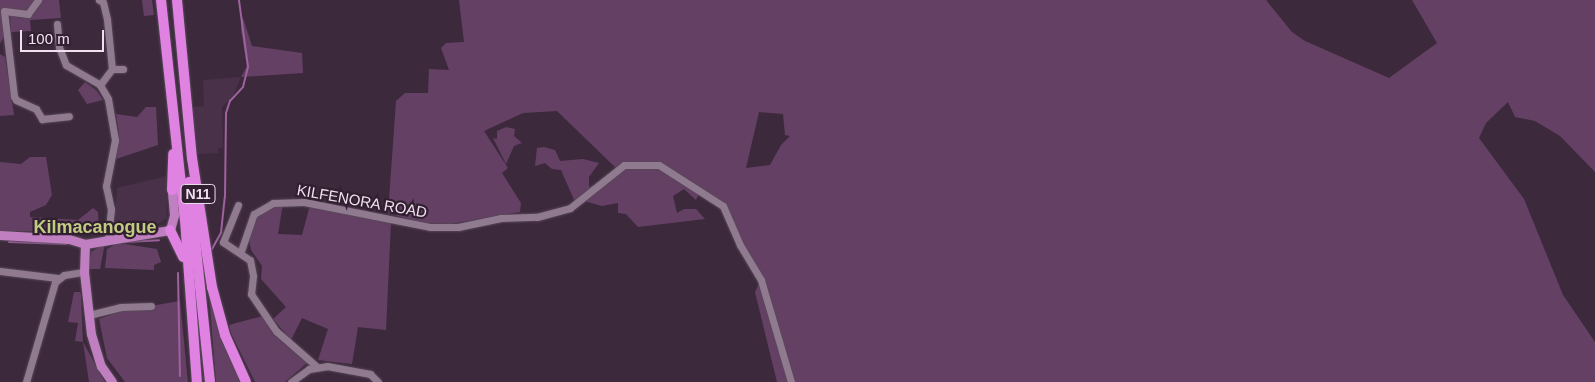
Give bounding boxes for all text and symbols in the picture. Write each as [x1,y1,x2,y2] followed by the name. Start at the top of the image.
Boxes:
[22,20,106,52] scale bar
[28,30,70,47] text: 100 m
[295,181,429,221] street label: KILFENORA ROAD
[180,182,216,205] road number: N11
[33,216,157,238] district label: Kilmacanogue

